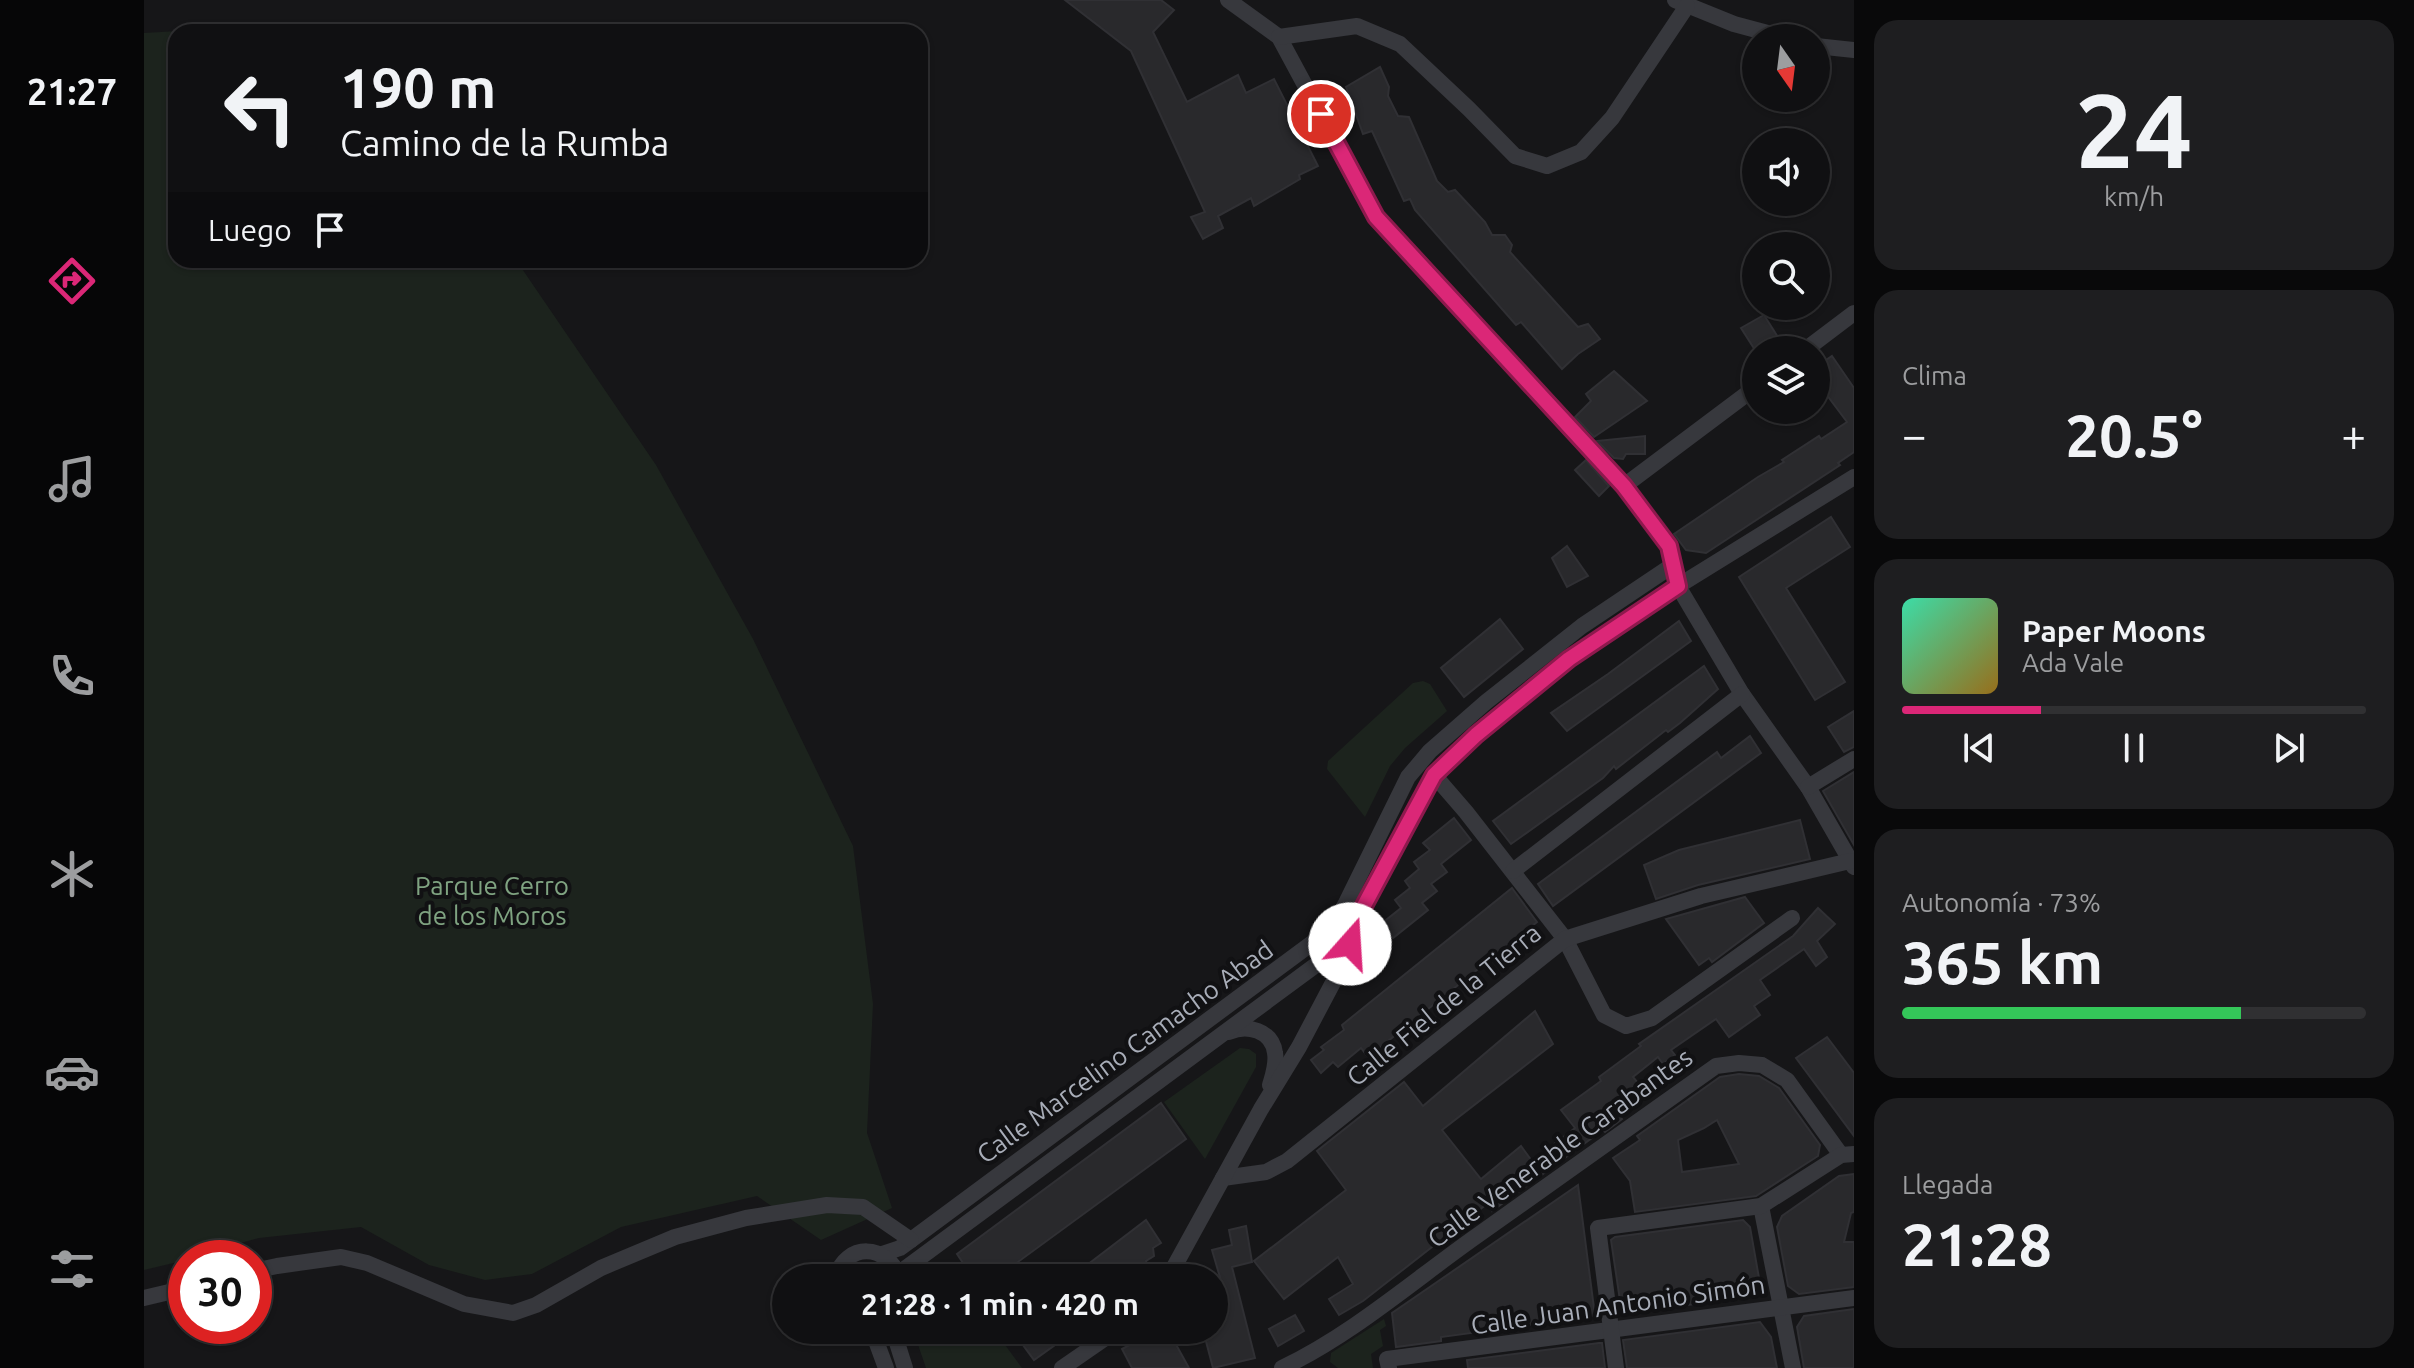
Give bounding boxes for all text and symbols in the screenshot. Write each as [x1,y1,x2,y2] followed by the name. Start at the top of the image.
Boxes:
[1742,24,1830,112] north arrow
[1742,24,1830,424] map controls
[208,56,312,160] icon: left
[340,56,496,119] text: 190 m
[27,71,117,112] text: 21:27
[2075,71,2193,188] text: 24
[1287,80,1355,148] pin
[1299,92,1343,136] icon: arrive
[340,122,669,163] text: Camino de la Rumba
[1742,128,1830,216] button: sound
[2104,182,2164,211] text: km/h
[308,208,352,252] icon: arrive
[208,213,292,247] text: Luego
[1742,232,1830,320] button: search
[44,253,100,309] icon: directions
[1742,336,1830,424] button: layers
[1902,361,1967,390] text: Clima
[2065,401,2203,468] text: 20.5°
[1902,410,1927,459] text: −
[2341,410,2366,459] text: +
[44,451,100,507] icon: music
[2022,614,2206,648] text: Paper Moons
[44,648,100,704] icon: phone
[2022,648,2124,677] text: Ada Vale
[1957,726,2001,770] icon: previous
[2112,726,2156,770] icon: pause
[2267,726,2311,770] icon: next
[44,846,100,902] icon: climate
[415,871,569,930] park label: Parque Cerro de los Moros
[1902,888,2101,917] text: Autonomía · 73%
[1308,902,1392,986] position arrow
[1341,918,1546,1092] street label: Calle Fiel de la Tierra
[1902,928,2103,995] text: 365 km
[971,935,1278,1169] street label: Calle Marcelino Camacho Abad
[1422,1042,1698,1253] street label: Calle Venerable Carabantes
[44,1044,100,1100] icon: car
[1902,1170,1993,1199] text: Llegada
[1902,1210,2052,1277] text: 21:28
[168,1240,272,1344] speed limit sign: 30
[44,1241,100,1297] icon: filters
[1469,1269,1767,1340] street label: Calle Juan Antonio Simón
[861,1287,1139,1321] text: 21:28 · 1 min · 420 m

